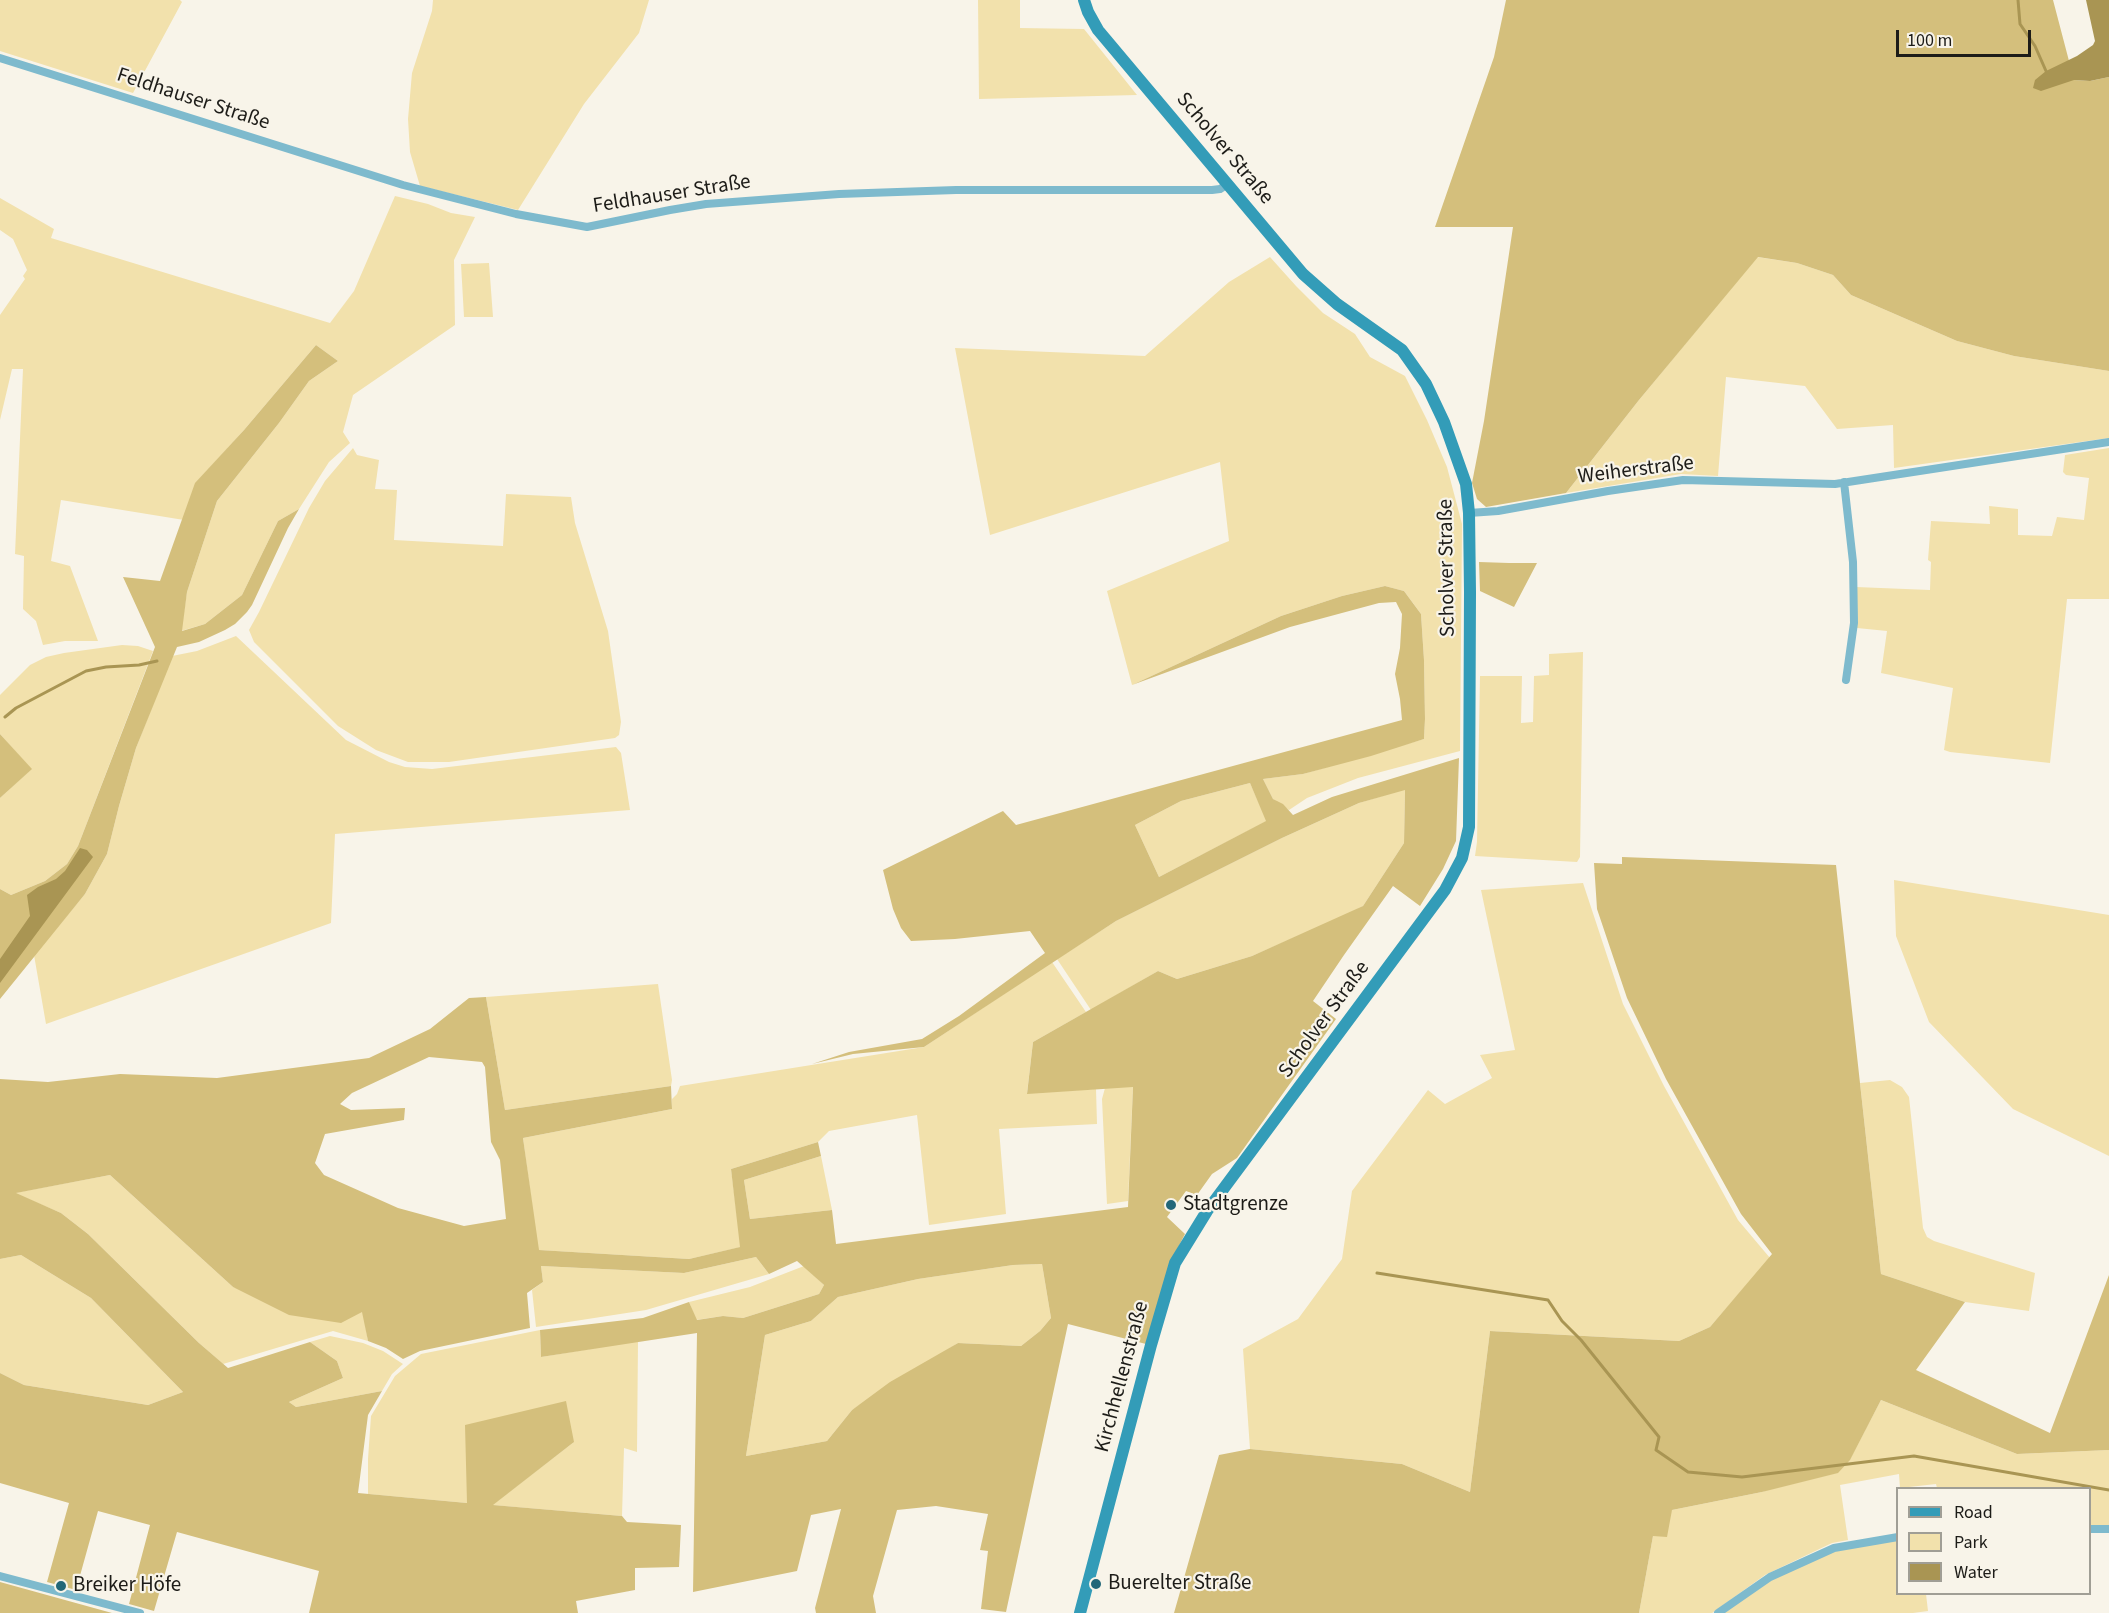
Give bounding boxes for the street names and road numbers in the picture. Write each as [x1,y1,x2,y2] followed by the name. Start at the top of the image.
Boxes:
[113,63,273,137] street label: Feldhauser Straße
[1170,88,1278,210] street label: Scholver Straße
[591,170,753,220] street label: Feldhauser Straße
[1577,451,1695,491] street label: Weiherstraße
[1434,499,1462,637] street label: Scholver Straße
[1274,957,1376,1083] street label: Scholver Straße
[1091,1299,1155,1455] street label: Kirchhellenstraße

